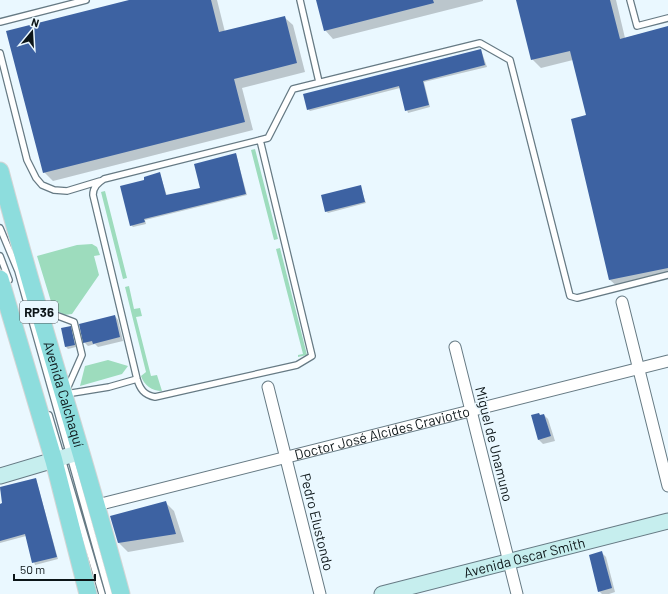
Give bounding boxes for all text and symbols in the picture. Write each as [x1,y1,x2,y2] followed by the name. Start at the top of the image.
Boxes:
[12,12,52,52] north arrow
[30,15,41,29] text: N
[20,301,58,323] road number: RP36
[40,339,88,449] street label: Avenida Calchaquí
[472,385,517,503] street label: Miguel de Unamuno
[293,402,471,463] street label: Doctor José Alcides Craviotto
[297,471,338,572] street label: Pedro Elustondo
[462,534,587,581] street label: Avenida Oscar Smith
[14,556,95,582] scale bar
[20,562,45,576] text: 50 m

